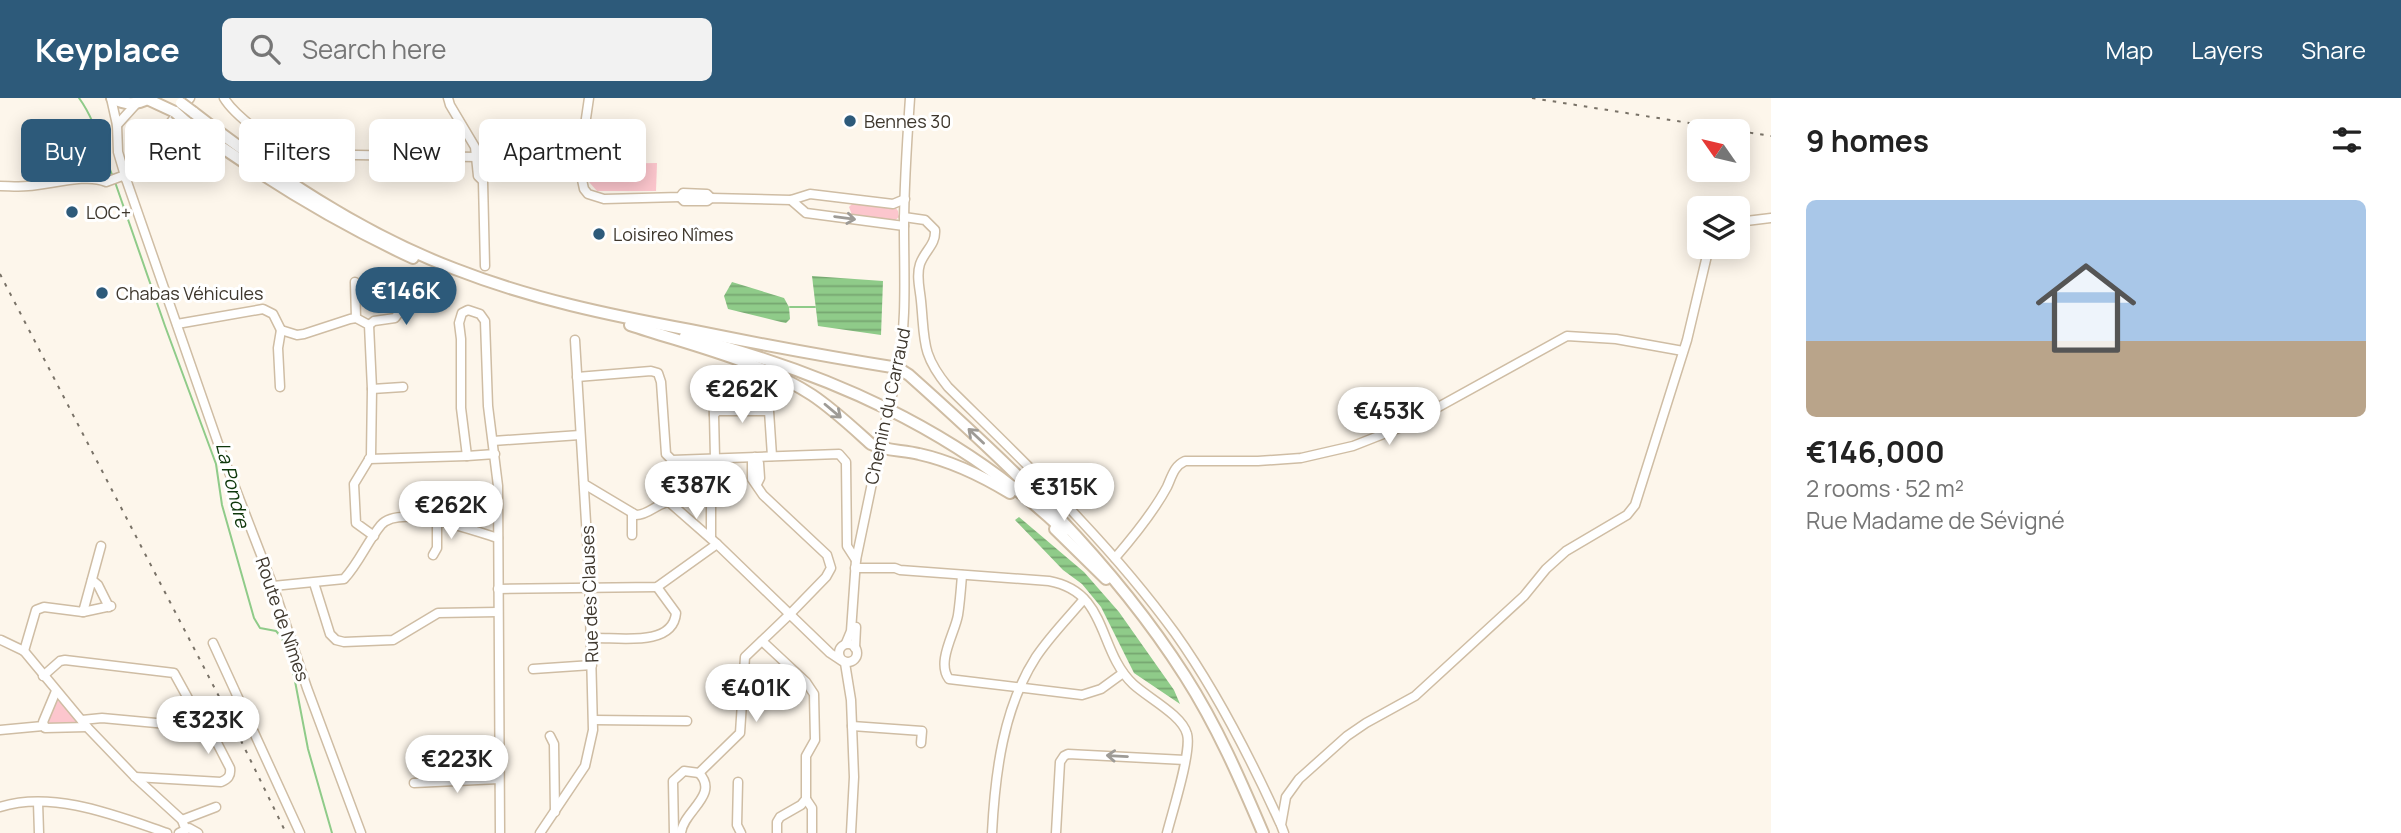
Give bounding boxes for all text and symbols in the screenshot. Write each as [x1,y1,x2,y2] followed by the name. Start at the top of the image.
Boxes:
[222,18,712,81] search box
[35,27,180,72] text: Keyplace
[246,30,284,68] icon: search
[302,31,447,67] text: Search here
[2106,33,2153,66] text: Map
[2191,33,2263,66] text: Layers
[2301,33,2366,66] text: Share
[864,109,951,133] place label: Bennes 30
[842,113,858,129] marker: Bennes 30
[21,119,111,182] chip: Buy
[125,119,225,182] chip: Rent
[239,119,355,182] chip: Filters
[369,119,465,182] chip: New
[479,119,646,182] chip: Apartment
[1687,119,1750,182] north arrow
[1687,119,1750,259] map controls
[1806,120,1929,161] text: 9 homes
[2328,121,2366,159] icon: filters
[1687,196,1750,259] button: layers
[86,200,131,224] place label: LOC+
[64,204,80,220] marker: LOC+
[833,212,856,225] one-way arrow
[613,222,733,246] place label: Loisireo Nîmes
[591,226,607,242] marker: Loisireo Nîmes
[2023,245,2149,371] icon: home
[357,268,455,327] pin: €146K
[372,274,440,306] text: €146K
[116,281,264,305] place label: Chabas Véhicules
[94,285,110,301] marker: Chabas Véhicules
[859,326,915,486] street label: Chemin du Carraud
[693,366,791,425] pin: €262K
[706,372,778,404] text: €262K
[1340,388,1438,447] pin: €453K
[1354,394,1424,426] text: €453K
[824,404,842,419] one-way arrow
[968,428,985,445] one-way arrow
[1806,431,1945,472] text: €146,000
[210,440,257,532] water label: La Pondre
[647,462,745,521] pin: €387K
[1015,464,1113,523] pin: €315K
[661,468,731,500] text: €387K
[1030,470,1098,502] text: €315K
[1806,472,1964,504] text: 2 rooms · 52 m²
[402,482,500,541] pin: €262K
[415,488,487,520] text: €262K
[1806,504,2065,536] text: Rue Madame de Sévigné
[575,525,603,663] street label: Rue des Clauses
[250,554,316,684] street label: Route de Nîmes
[707,664,805,724] pin: €401K
[721,671,791,703] text: €401K
[159,696,257,756] pin: €323K
[172,703,244,735] text: €323K
[408,736,506,795] pin: €223K
[421,742,493,774] text: €223K
[1105,750,1128,763] one-way arrow

